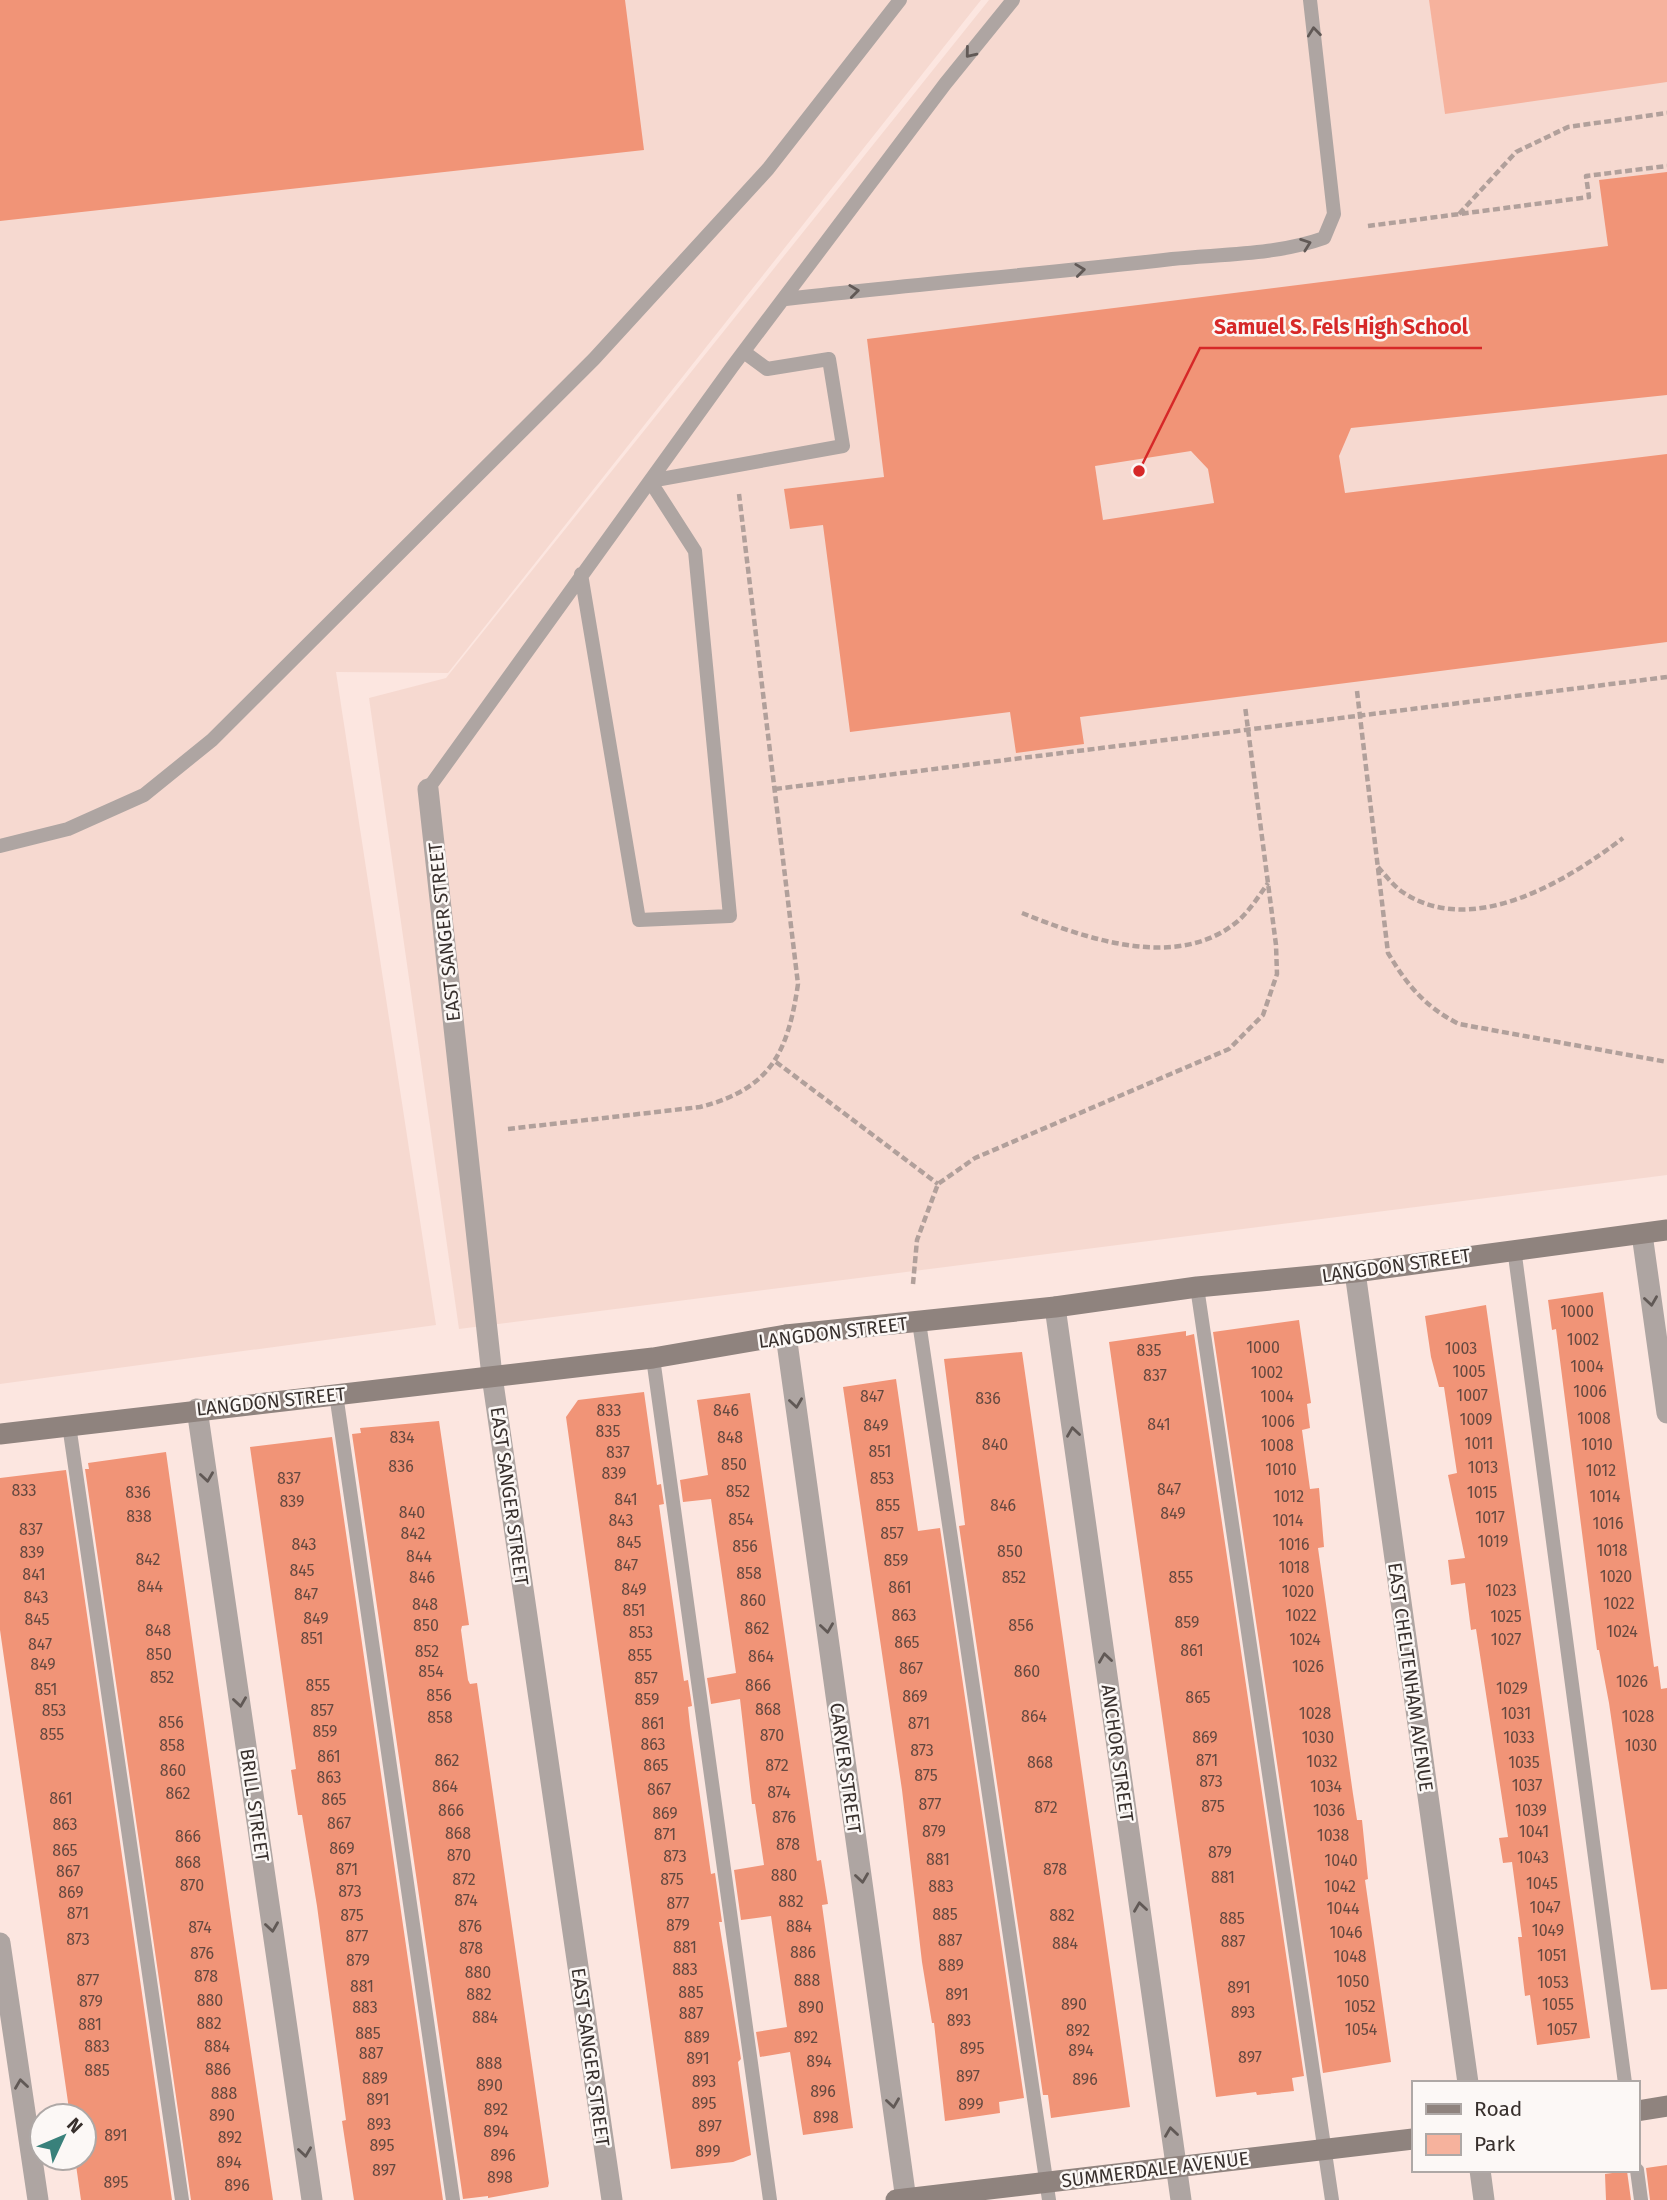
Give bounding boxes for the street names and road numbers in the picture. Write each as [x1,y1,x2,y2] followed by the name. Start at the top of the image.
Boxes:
[424,841,465,1023] street label: EAST SANGER STREET
[1320,1244,1472,1287] street label: LANGDON STREET
[757,1312,909,1353] street label: LANGDON STREET
[195,1382,347,1421] street label: LANGDON STREET
[486,1405,533,1587] street label: EAST SANGER STREET
[1383,1561,1438,1793] street label: EAST CHELTENHAM AVENUE
[1096,1683,1139,1823] street label: ANCHOR STREET
[825,1701,866,1835] street label: CARVER STREET
[235,1747,274,1863] street label: BRILL STREET
[567,1966,614,2148] street label: EAST SANGER STREET
[1060,2147,1250,2192] street label: SUMMERDALE AVENUE

